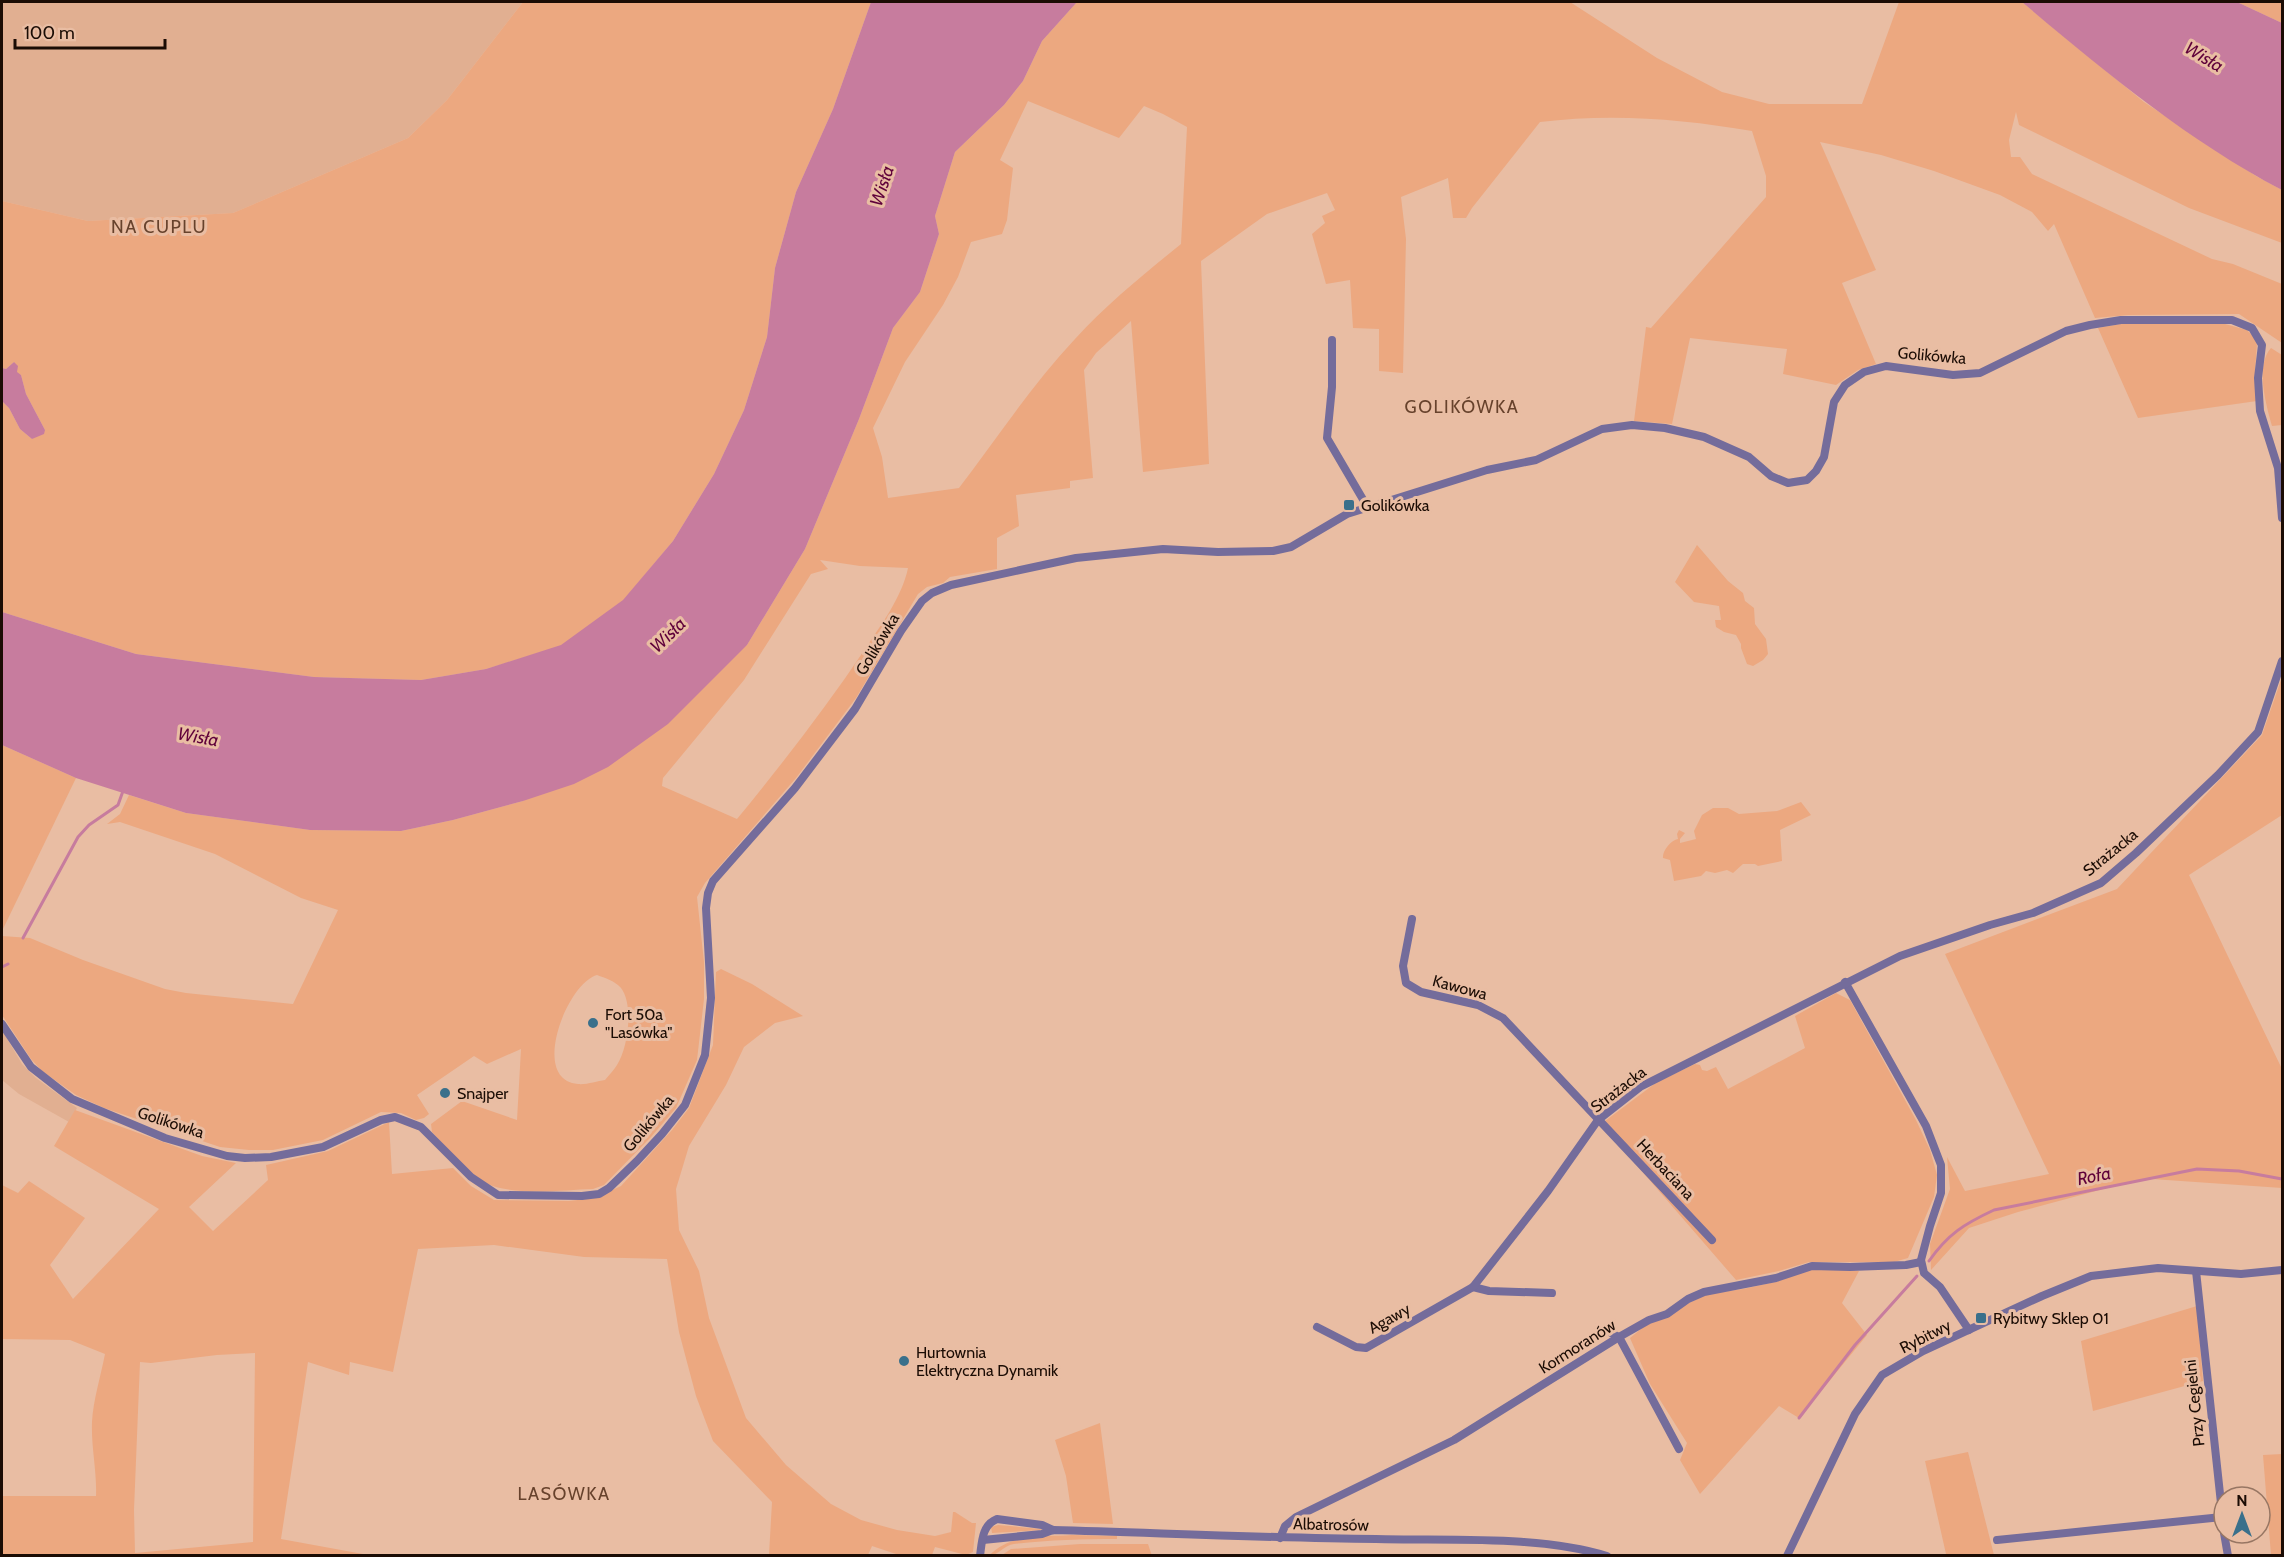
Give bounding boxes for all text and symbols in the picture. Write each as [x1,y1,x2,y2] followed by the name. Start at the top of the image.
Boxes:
[15,12,165,50] scale bar
[24,22,75,44] text: 100 m
[2181,37,2227,77] water label: Wisła
[865,163,899,209] water label: Wisła
[111,216,207,238] district label: NA CUPLU
[1897,343,1967,368] street label: Golikówka
[1405,396,1519,418] district label: GOLIKÓWKA
[1361,496,1430,515] place label: Golikówka
[1342,498,1356,512] marker: Golikówka
[852,610,903,679] street label: Golikówka
[646,613,690,657] water label: Wisła
[176,723,220,751] water label: Wisła
[2079,825,2142,880] street label: Strażacka
[1430,971,1490,1004] street label: Kawowa
[605,1005,672,1042] place label: Fort 50a "Lasówka"
[586,1016,600,1030] marker: Fort 50a "Lasówka"
[1587,1062,1650,1116] street label: Strażacka
[457,1084,509,1103] place label: Snajper
[438,1086,452,1100] marker: Snajper
[619,1091,678,1156] street label: Golikówka
[135,1103,207,1142] street label: Golikówka
[1633,1135,1699,1204] street label: Herbaciana
[2075,1162,2113,1190] water label: Rofa
[1365,1299,1413,1338] street label: Agawy
[1993,1309,2109,1328] place label: Rybitwy Sklep 01
[1974,1311,1988,1325] marker: Rybitwy Sklep 01
[1535,1315,1620,1378] street label: Kormoranów
[1896,1316,1954,1357] street label: Rybitwy
[916,1343,1059,1380] place label: Hurtownia Elektryczna Dynamik
[897,1354,911,1368] marker: Hurtownia Elektryczna Dynamik
[2180,1359,2208,1447] street label: Przy Cegielni
[517,1483,611,1505] district label: LASÓWKA
[2212,1485,2272,1545] north arrow
[2236,1491,2248,1510] text: N
[1293,1514,1370,1535] street label: Albatrosów

